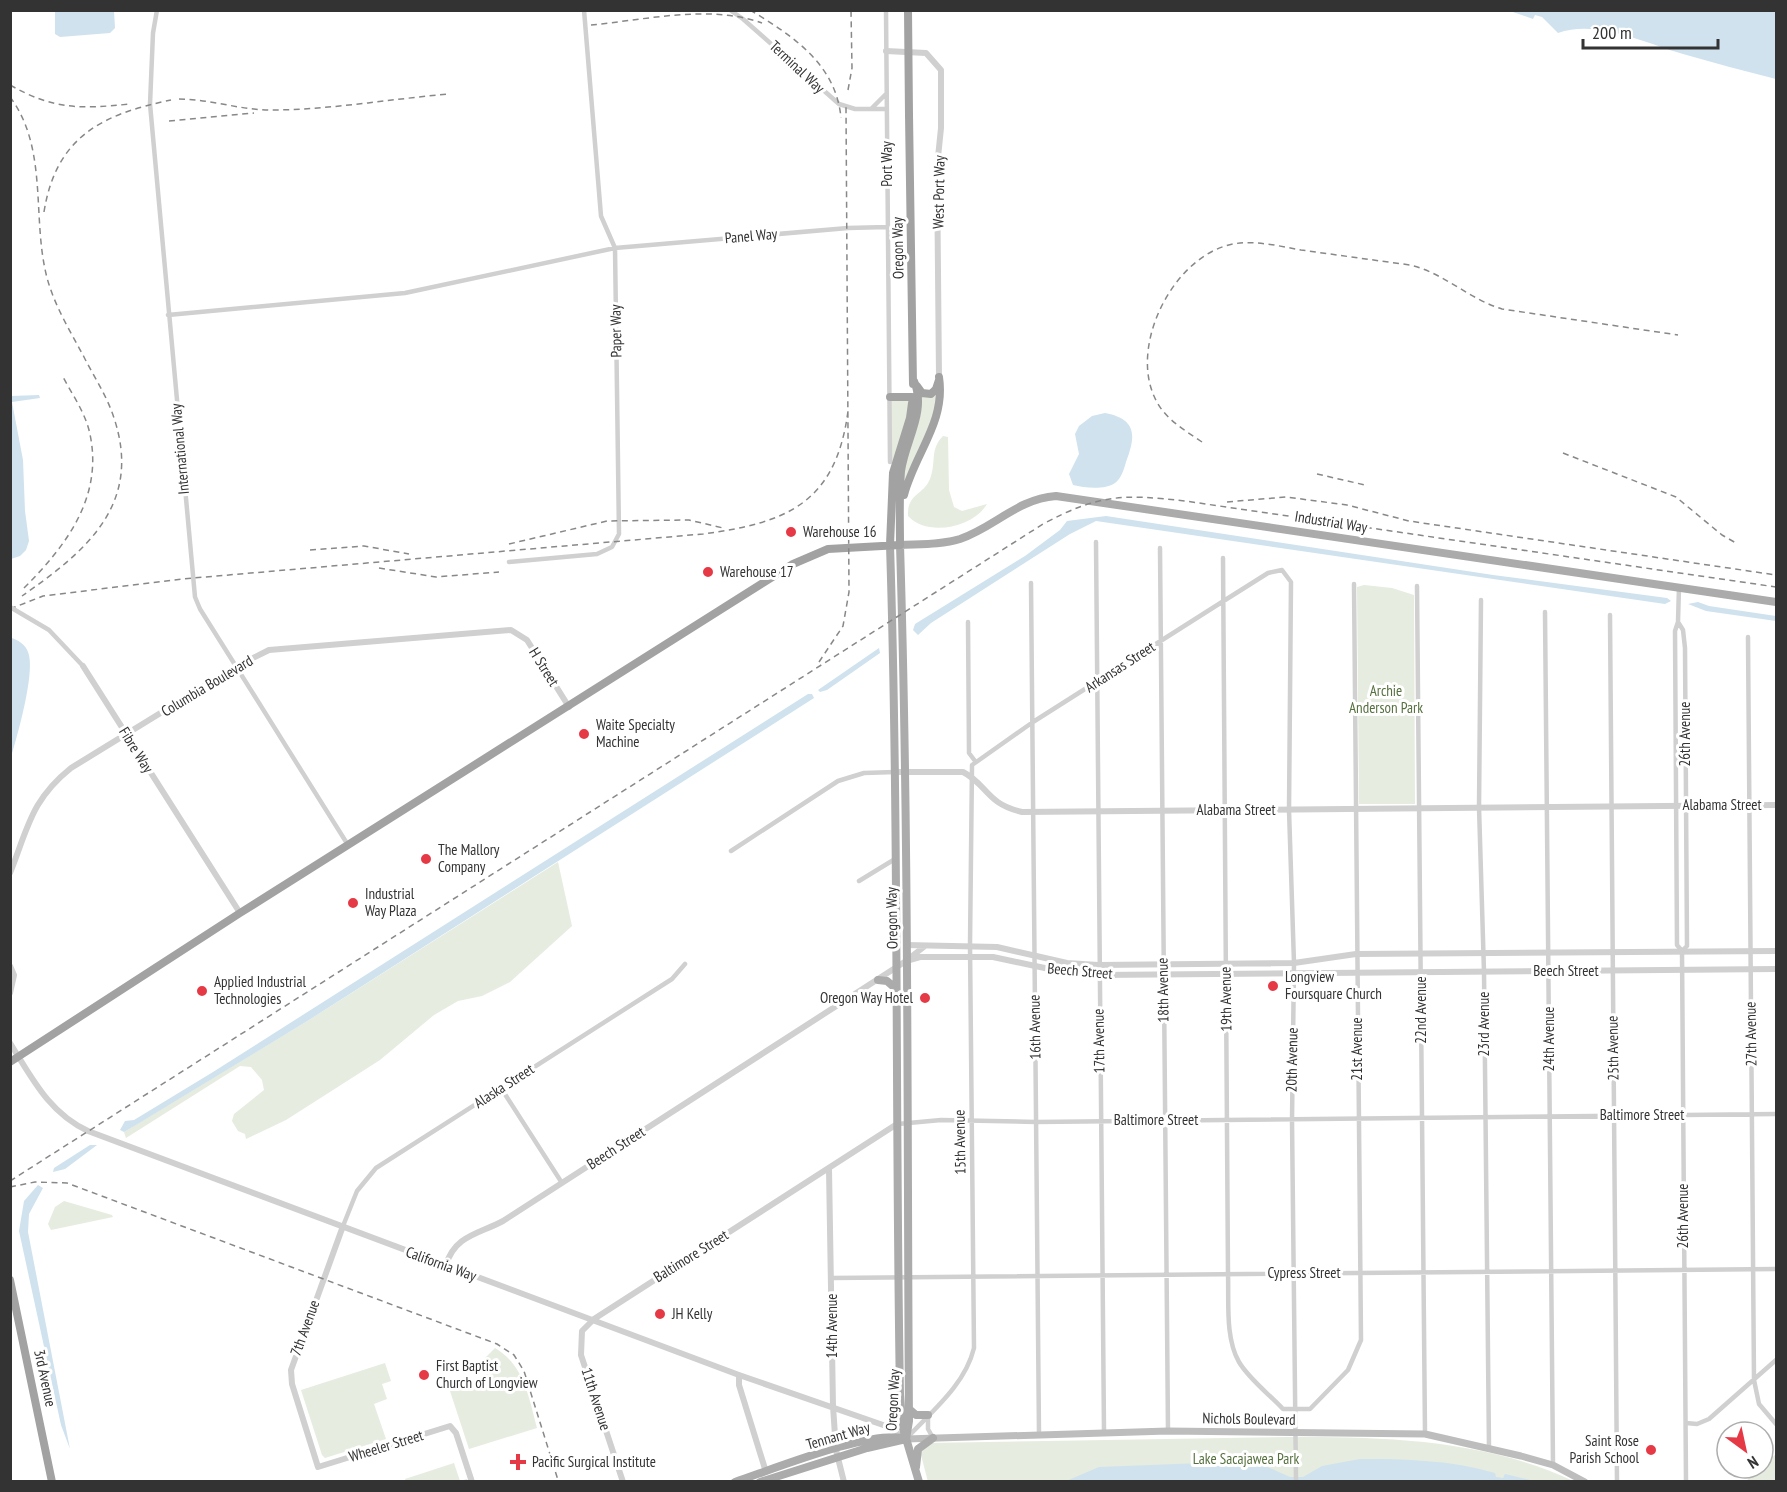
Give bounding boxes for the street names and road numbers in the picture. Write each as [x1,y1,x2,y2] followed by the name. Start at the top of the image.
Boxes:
[766,36,829,97] street label: Terminal Way
[877,141,896,187] street label: Port Way
[928,155,949,229] street label: West Port Way
[887,216,908,279] street label: Oregon Way
[724,224,778,247] street label: Panel Way
[606,304,625,358] street label: Paper Way
[166,403,193,495] street label: International Way
[1293,506,1369,537] street label: Industrial Way
[1081,637,1158,696] street label: Arkansas Street
[525,644,564,690] street label: H Street
[157,651,256,720] street label: Columbia Boulevard
[1675,702,1694,766] street label: 26th Avenue
[115,723,158,776] street label: Fibre Way
[1682,795,1762,814] street label: Alabama Street
[1196,800,1276,819] street label: Alabama Street
[881,886,902,949] street label: Oregon Way
[1152,957,1173,1023] street label: 18th Avenue
[1047,958,1113,983] street label: Beech Street
[1533,961,1599,980] street label: Beech Street
[1215,966,1236,1032] street label: 19th Avenue
[1411,976,1430,1044] street label: 22nd Avenue
[1474,992,1493,1056] street label: 23rd Avenue
[1024,994,1045,1060] street label: 16th Avenue
[1740,1001,1761,1067] street label: 27th Avenue
[1539,1007,1558,1071] street label: 24th Avenue
[1088,1008,1109,1074] street label: 17th Avenue
[1602,1015,1623,1081] street label: 25th Avenue
[1347,1017,1366,1081] street label: 21st Avenue
[1281,1027,1302,1093] street label: 20th Avenue
[470,1059,537,1112] street label: Alaska Street
[1600,1105,1684,1124] street label: Baltimore Street
[949,1109,970,1175] street label: 15th Avenue
[1114,1110,1198,1129] street label: Baltimore Street
[583,1122,648,1173] street label: Beech Street
[1673,1184,1692,1248] street label: 26th Avenue
[650,1225,732,1286] street label: Baltimore Street
[403,1242,479,1285] street label: California Way
[1267,1263,1341,1282] street label: Cypress Street
[822,1294,841,1358] street label: 14th Avenue
[286,1297,323,1358] street label: 7th Avenue
[30,1348,61,1408] street label: 3rd Avenue
[577,1365,616,1433] street label: 11th Avenue
[881,1368,904,1431] street label: Oregon Way
[1202,1408,1296,1429] street label: Nichols Boulevard
[804,1417,872,1454] street label: Tennant Way
[346,1425,425,1466] street label: Wheeler Street

